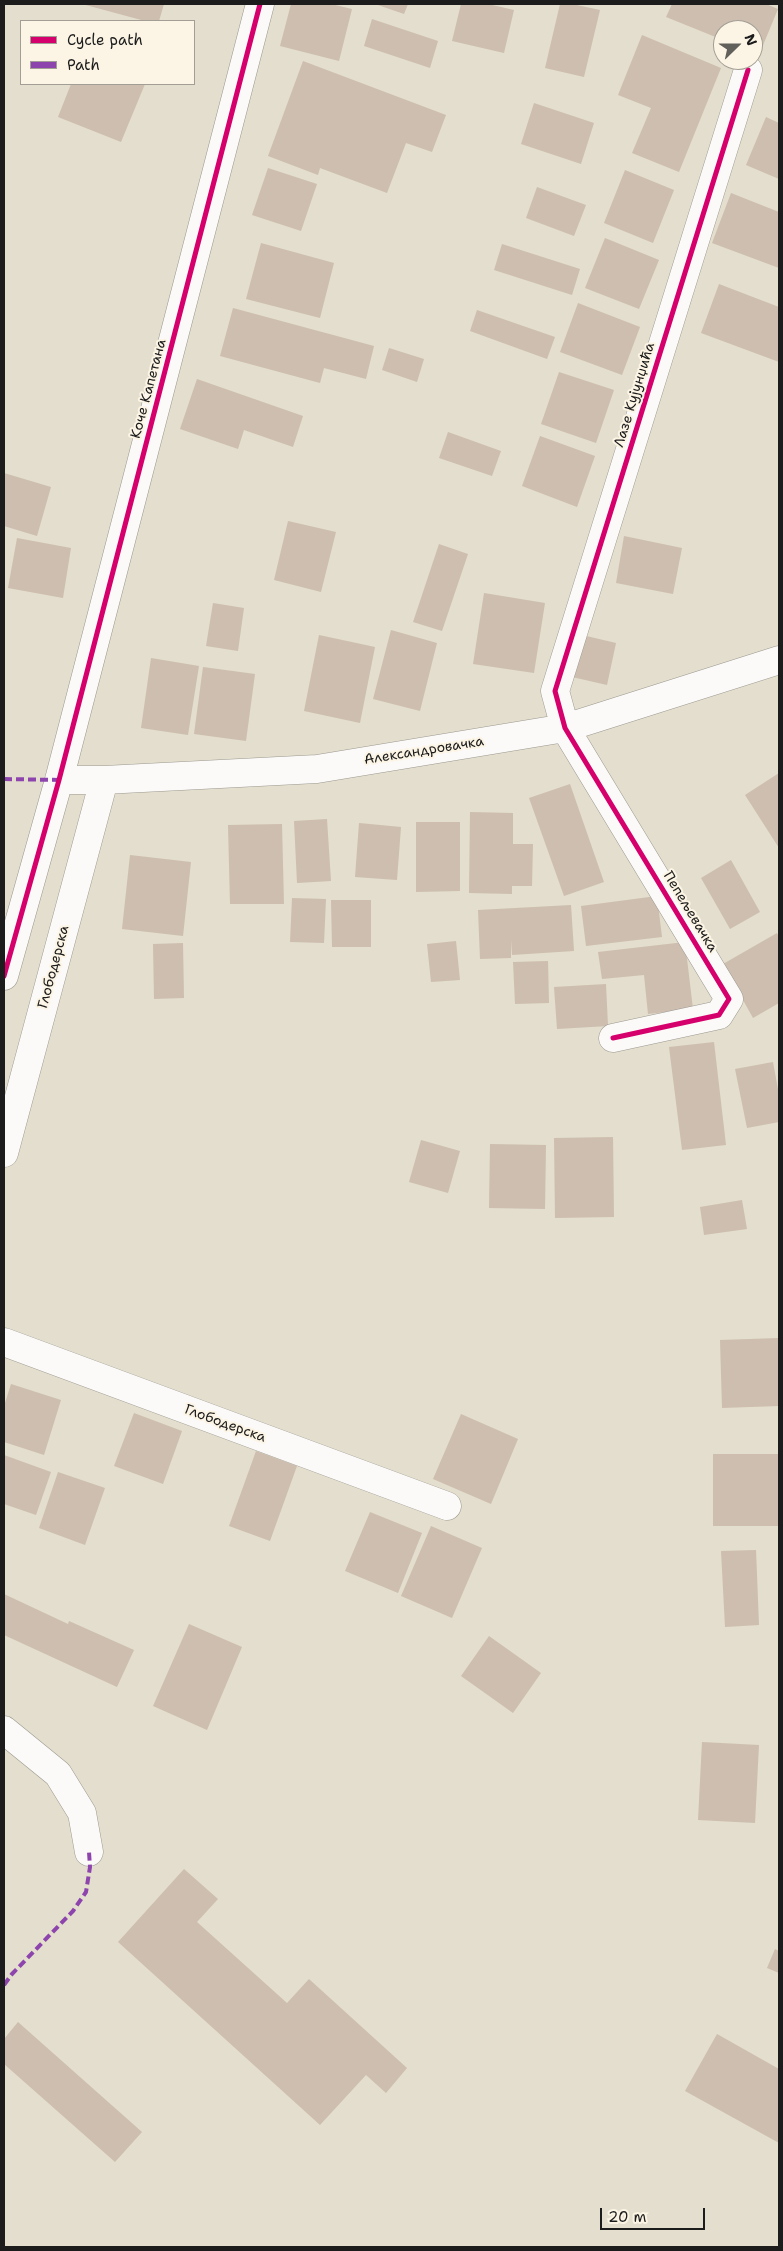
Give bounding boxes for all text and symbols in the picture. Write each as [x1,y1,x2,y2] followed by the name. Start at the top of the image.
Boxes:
[20,20,195,85] legend
[713,20,763,70] north arrow
[67,30,143,50] text: Cycle path
[741,31,761,48] text: N
[67,55,100,75] text: Path
[128,338,170,440] street label: Коче Капетана
[611,341,659,449] street label: Лазе Кујунџића
[363,733,485,769] street label: Александровачка
[659,869,721,955] street label: Пепељевачка
[35,924,73,1010] street label: Глободерска
[182,1402,268,1446] street label: Глободерска
[603,2198,708,2230] scale bar
[608,2207,647,2227] text: 20 m

